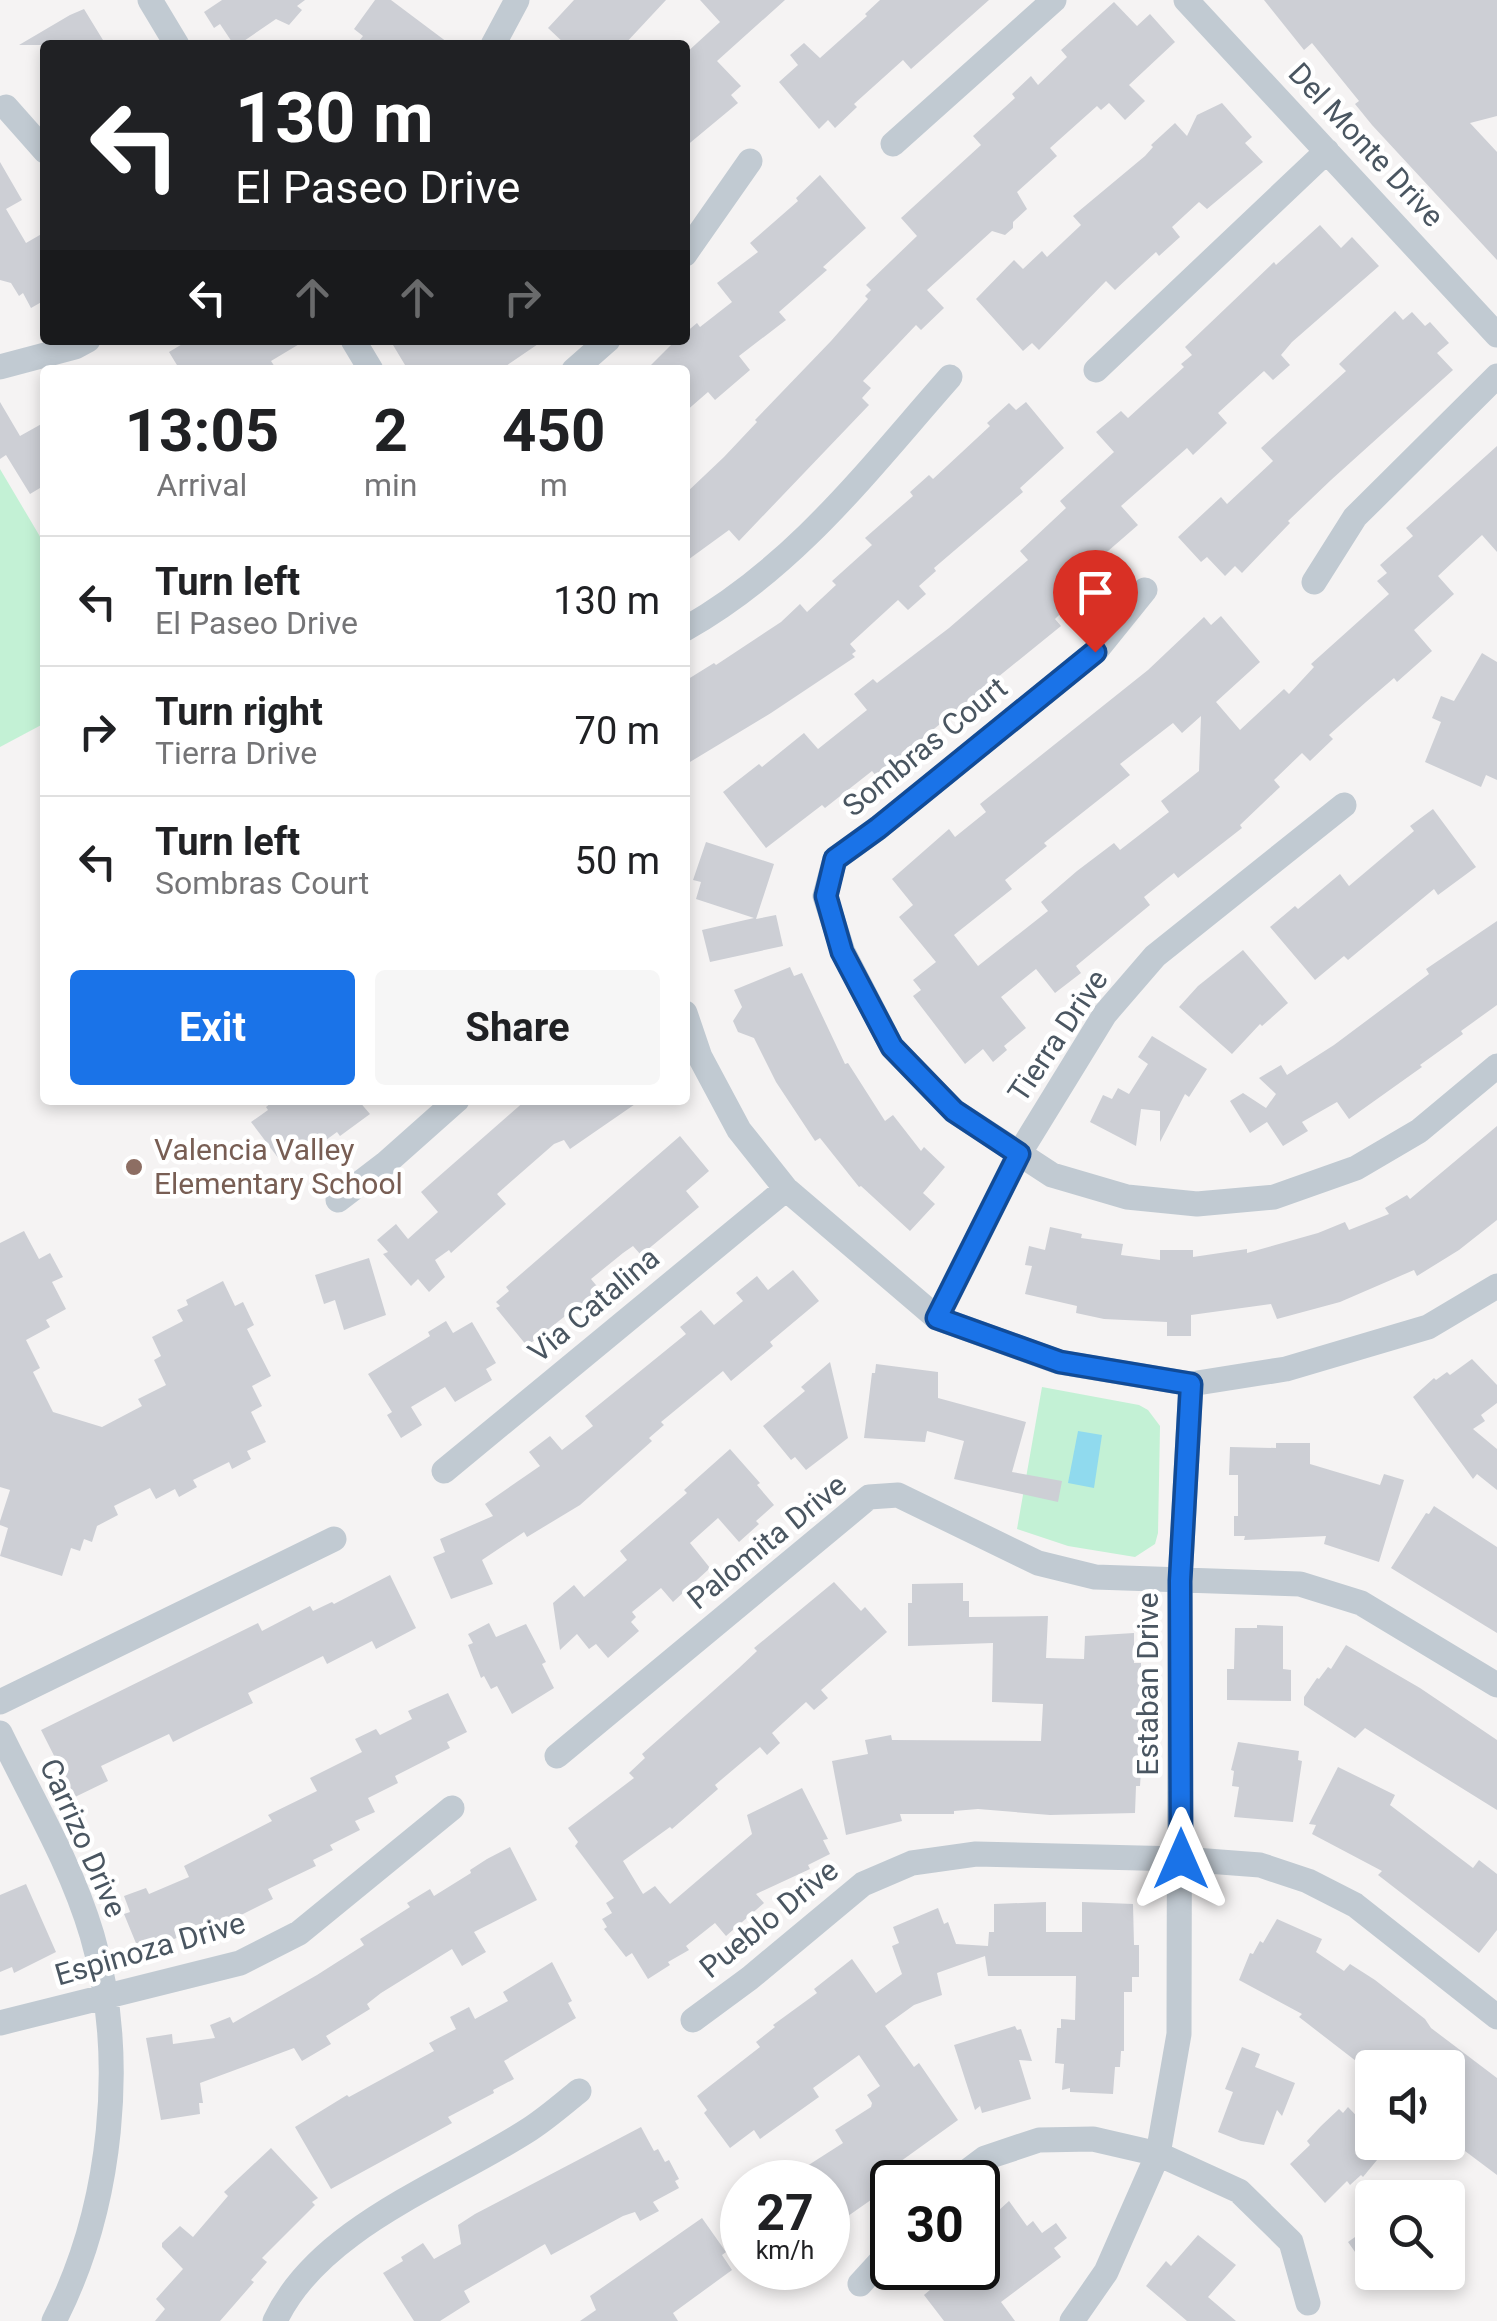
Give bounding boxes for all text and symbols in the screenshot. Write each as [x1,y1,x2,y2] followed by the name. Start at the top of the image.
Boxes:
[1282,56,1451,234] street label: Del Monte Drive
[235,77,434,159] text: 130 m
[70,80,200,210] icon: left
[235,161,520,214] text: El Paseo Drive
[180,270,235,325] icon: left
[285,270,340,325] icon: ahead
[390,270,445,325] icon: ahead
[495,270,550,325] icon: right
[125,395,279,466] text: 13:05
[373,395,408,466] text: 2
[502,395,605,466] text: 450
[157,466,247,504] text: Arrival
[364,466,417,504] text: min
[540,466,568,504] text: m
[1053,550,1138,653] pin
[155,560,300,604] text: Turn left
[1068,565,1123,620] icon: arrive
[70,574,125,629] icon: left
[553,579,660,623] text: 130 m
[155,604,358,642] text: El Paseo Drive
[836,670,1014,823] street label: Sombras Court
[155,690,323,734] text: Turn right
[70,704,125,759] icon: right
[575,709,660,753] text: 70 m
[155,734,317,772] text: Tierra Drive
[155,820,300,864] text: Turn left
[70,834,125,889] icon: left
[575,839,660,883] text: 50 m
[155,864,369,902] text: Sombras Court
[1001,963,1115,1109] street label: Tierra Drive
[70,970,355,1085] button: Exit
[375,970,660,1085] button: Share
[154,1132,403,1201] place label: Valencia Valley Elementary School
[123,1156,145,1178] marker: Valencia Valley Elementary School
[521,1240,666,1369] street label: Via Catalina
[680,1467,853,1616] street label: Palomita Drive
[1130,1592,1165,1776] street label: Estaban Drive
[33,1753,134,1923] street label: Carrizo Drive
[1129,1807,1233,1911] position arrow
[693,1852,845,1985] street label: Pueblo Drive
[51,1905,249,1992] street label: Espinoza Drive
[1355,2050,1465,2290] map controls
[1355,2050,1465,2160] button: sound
[870,2160,1000,2290] speed limit sign: 30
[1355,2180,1465,2290] button: search
[756,2184,814,2242] text: 27
[756,2236,814,2265] text: km/h

